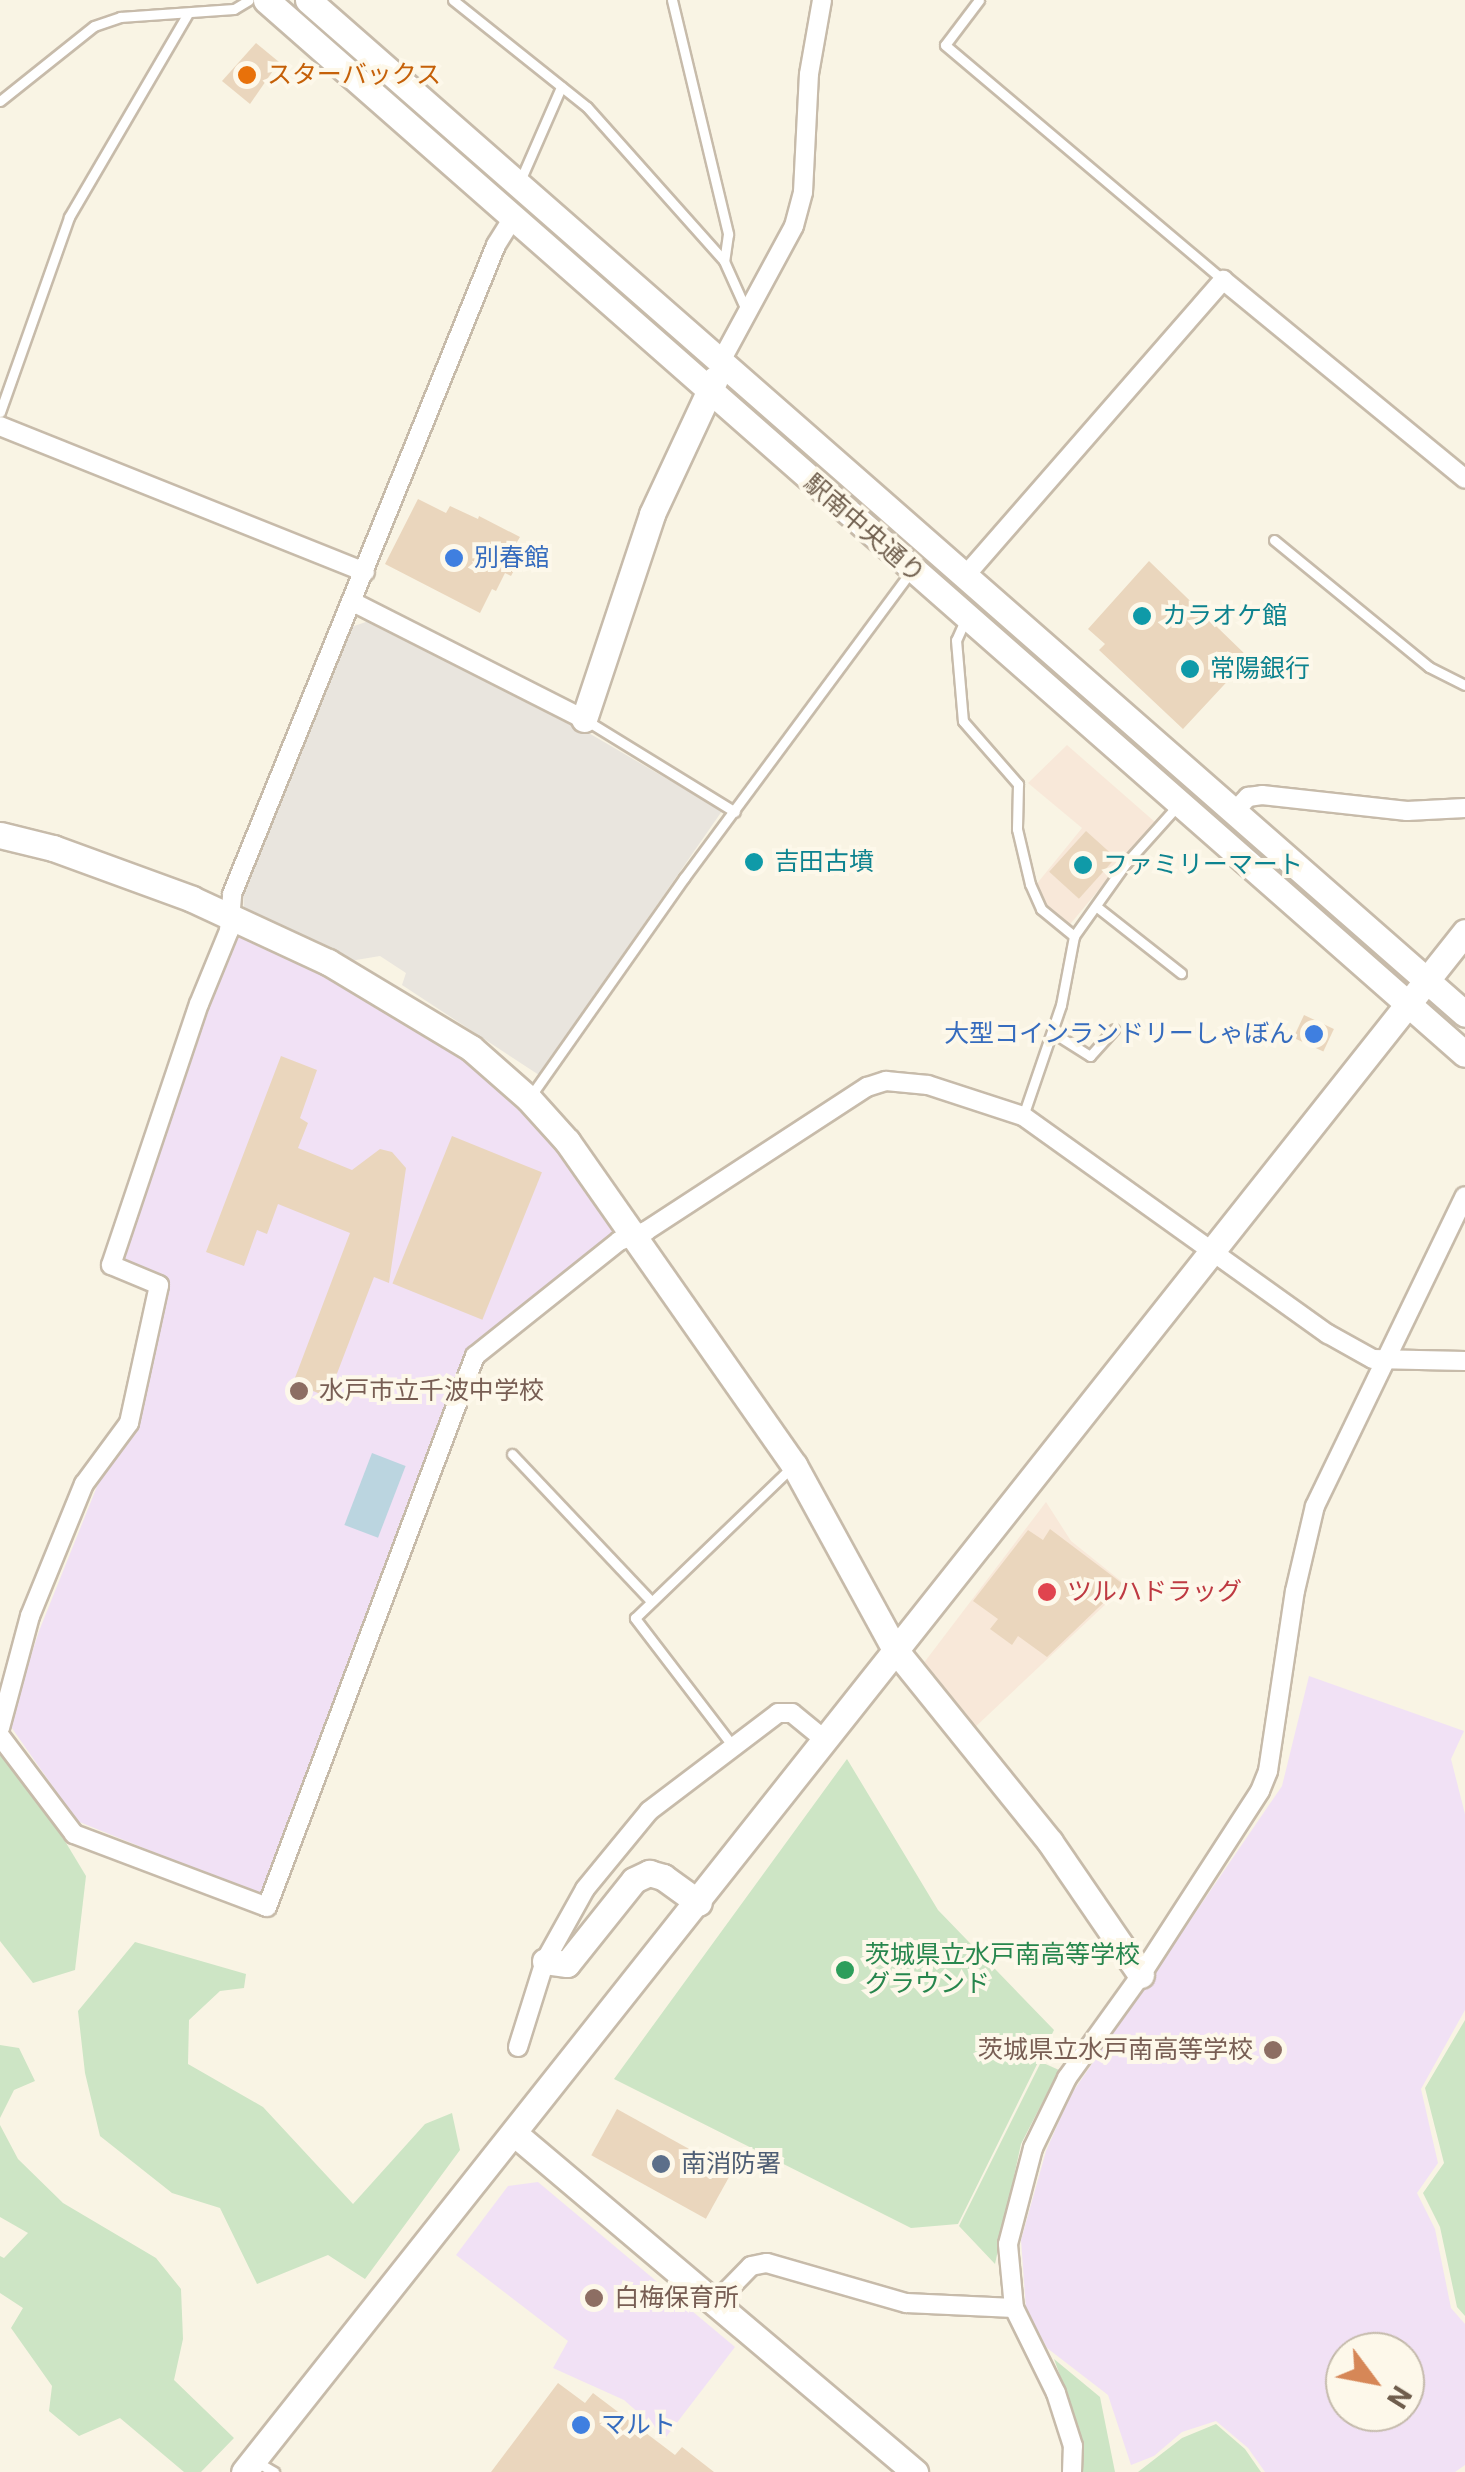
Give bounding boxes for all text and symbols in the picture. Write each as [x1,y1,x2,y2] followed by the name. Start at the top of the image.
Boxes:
[267,60,442,90] place label: スターバックス
[236,64,258,86] marker: スターバックス
[798,468,930,590] street label: 駅南中央通り
[474,543,549,573] place label: 別春館
[443,547,465,569] marker: 別春館
[1162,601,1287,631] place label: カラオケ館
[1131,605,1153,627] marker: カラオケ館
[1210,654,1310,684] place label: 常陽銀行
[1179,658,1201,680] marker: 常陽銀行
[774,847,874,877] place label: 吉田古墳
[1103,850,1303,880] place label: ファミリーマート
[743,851,765,873] marker: 吉田古墳
[1072,854,1094,876] marker: ファミリーマート
[944,1019,1294,1049] place label: 大型コインランドリーしゃぼん
[1303,1023,1325,1045] marker: 大型コインランドリーしゃぼん
[319,1376,544,1406] place label: 水戸市立千波中学校
[288,1380,310,1402] marker: 水戸市立千波中学校
[1067,1577,1242,1607] place label: ツルハドラッグ
[1036,1581,1058,1603] marker: ツルハドラッグ
[865,1941,1140,2000] place label: 茨城県立水戸南高等学校 グラウンド
[834,1959,856,1981] marker: 茨城県立水戸南高等学校 グラウンド
[978,2035,1253,2065] place label: 茨城県立水戸南高等学校
[1262,2039,1284,2061] marker: 茨城県立水戸南高等学校
[681,2149,781,2179] place label: 南消防署
[650,2153,672,2175] marker: 南消防署
[614,2283,739,2313] place label: 白梅保育所
[583,2287,605,2309] marker: 白梅保育所
[1325,2332,1425,2432] north arrow
[1380,2380,1418,2414] text: N
[601,2410,676,2440] place label: マルト
[570,2414,592,2436] marker: マルト

